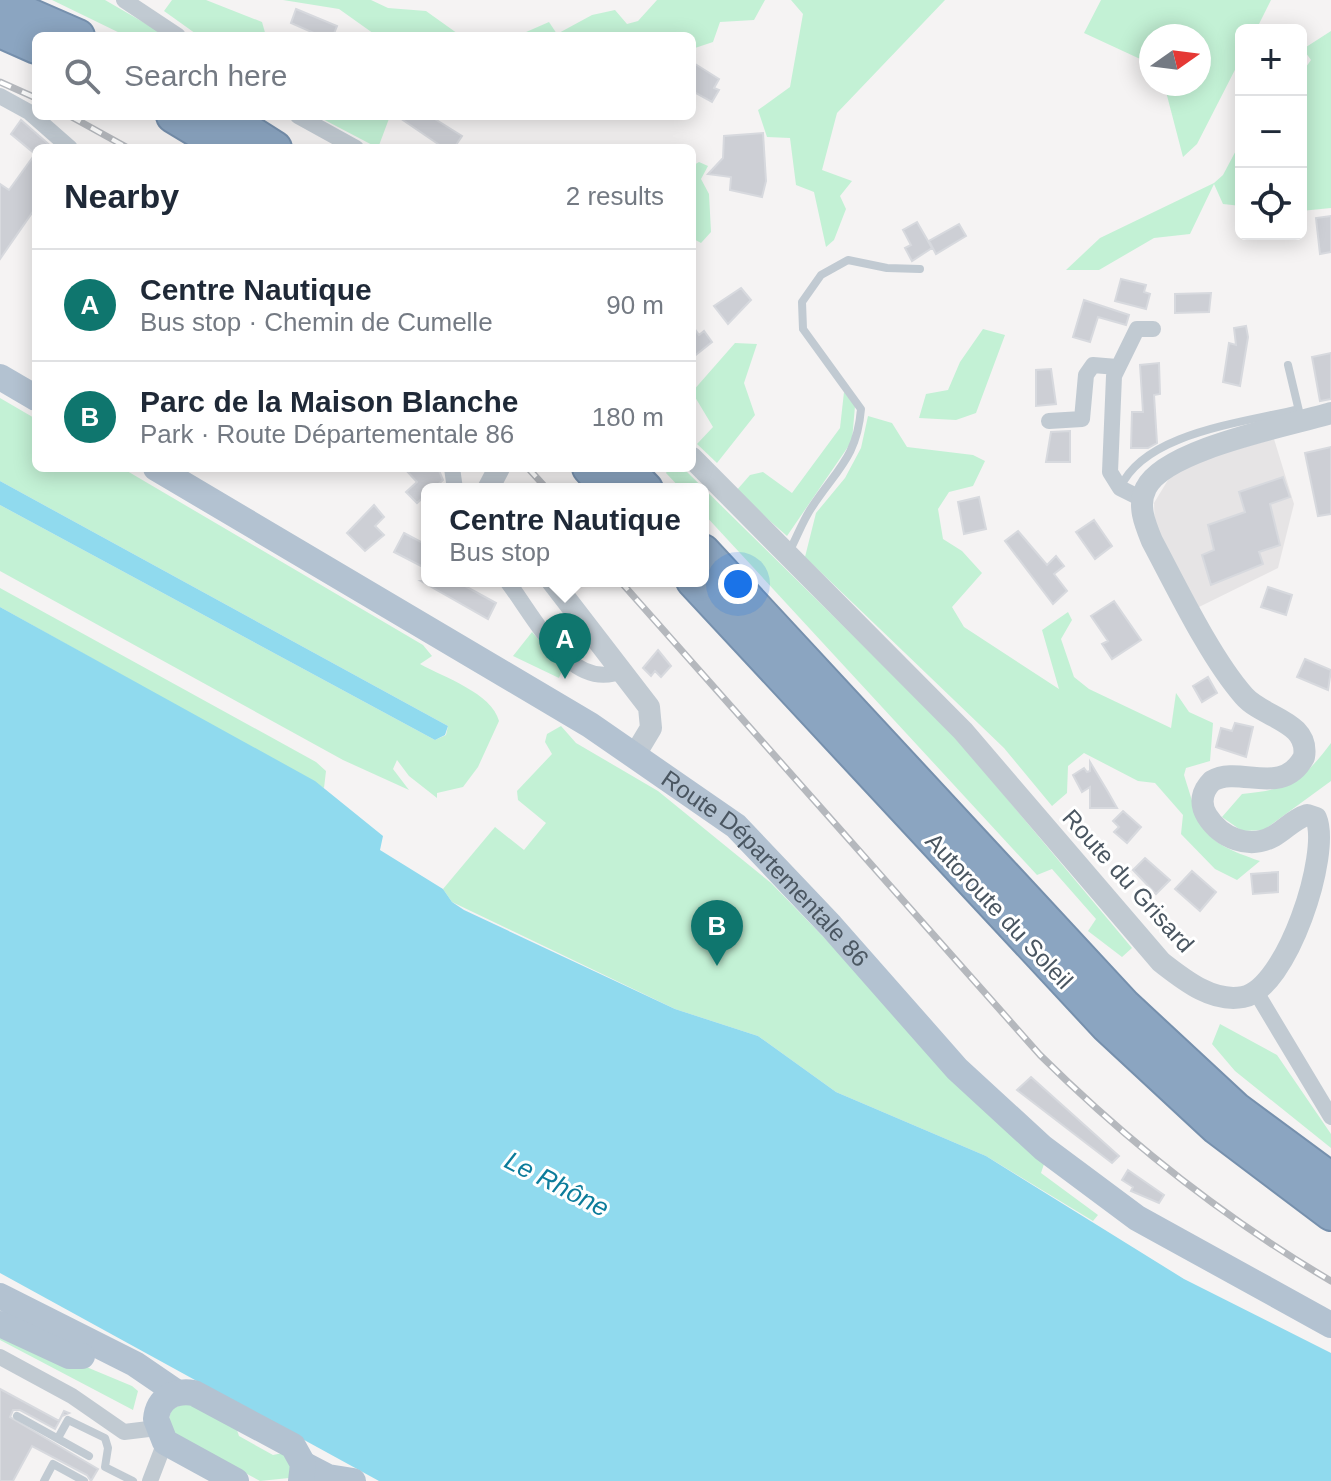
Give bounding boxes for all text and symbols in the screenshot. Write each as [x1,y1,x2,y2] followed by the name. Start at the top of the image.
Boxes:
[1139,24,1211,96] north arrow
[1235,24,1307,240] map controls
[1235,24,1307,96] button: +
[32,32,696,120] search box
[60,54,104,98] icon: search
[124,59,287,92] text: Search here
[1235,96,1307,168] button: −
[1235,168,1307,240] button: locate
[64,177,179,215] text: Nearby
[566,181,664,211] text: 2 results
[140,273,372,306] text: Centre Nautique
[81,290,99,320] text: A
[606,290,664,320] text: 90 m
[140,307,493,337] text: Bus stop · Chemin de Cumelle
[140,385,518,418] text: Parc de la Maison Blanche
[81,402,99,432] text: B
[592,402,664,432] text: 180 m
[140,419,514,449] text: Park · Route Départementale 86
[421,483,709,587] popup
[449,503,681,536] text: Centre Nautique
[449,537,550,567] text: Bus stop
[718,564,758,604] your location
[539,613,591,679] pin: A
[657,765,874,972] street label: Route Départementale 86
[1057,804,1200,958] street label: Route du Grisard
[920,827,1078,994] street label: Autoroute du Soleil
[691,900,743,966] pin: B
[500,1145,614,1223] water label: Le Rhône

